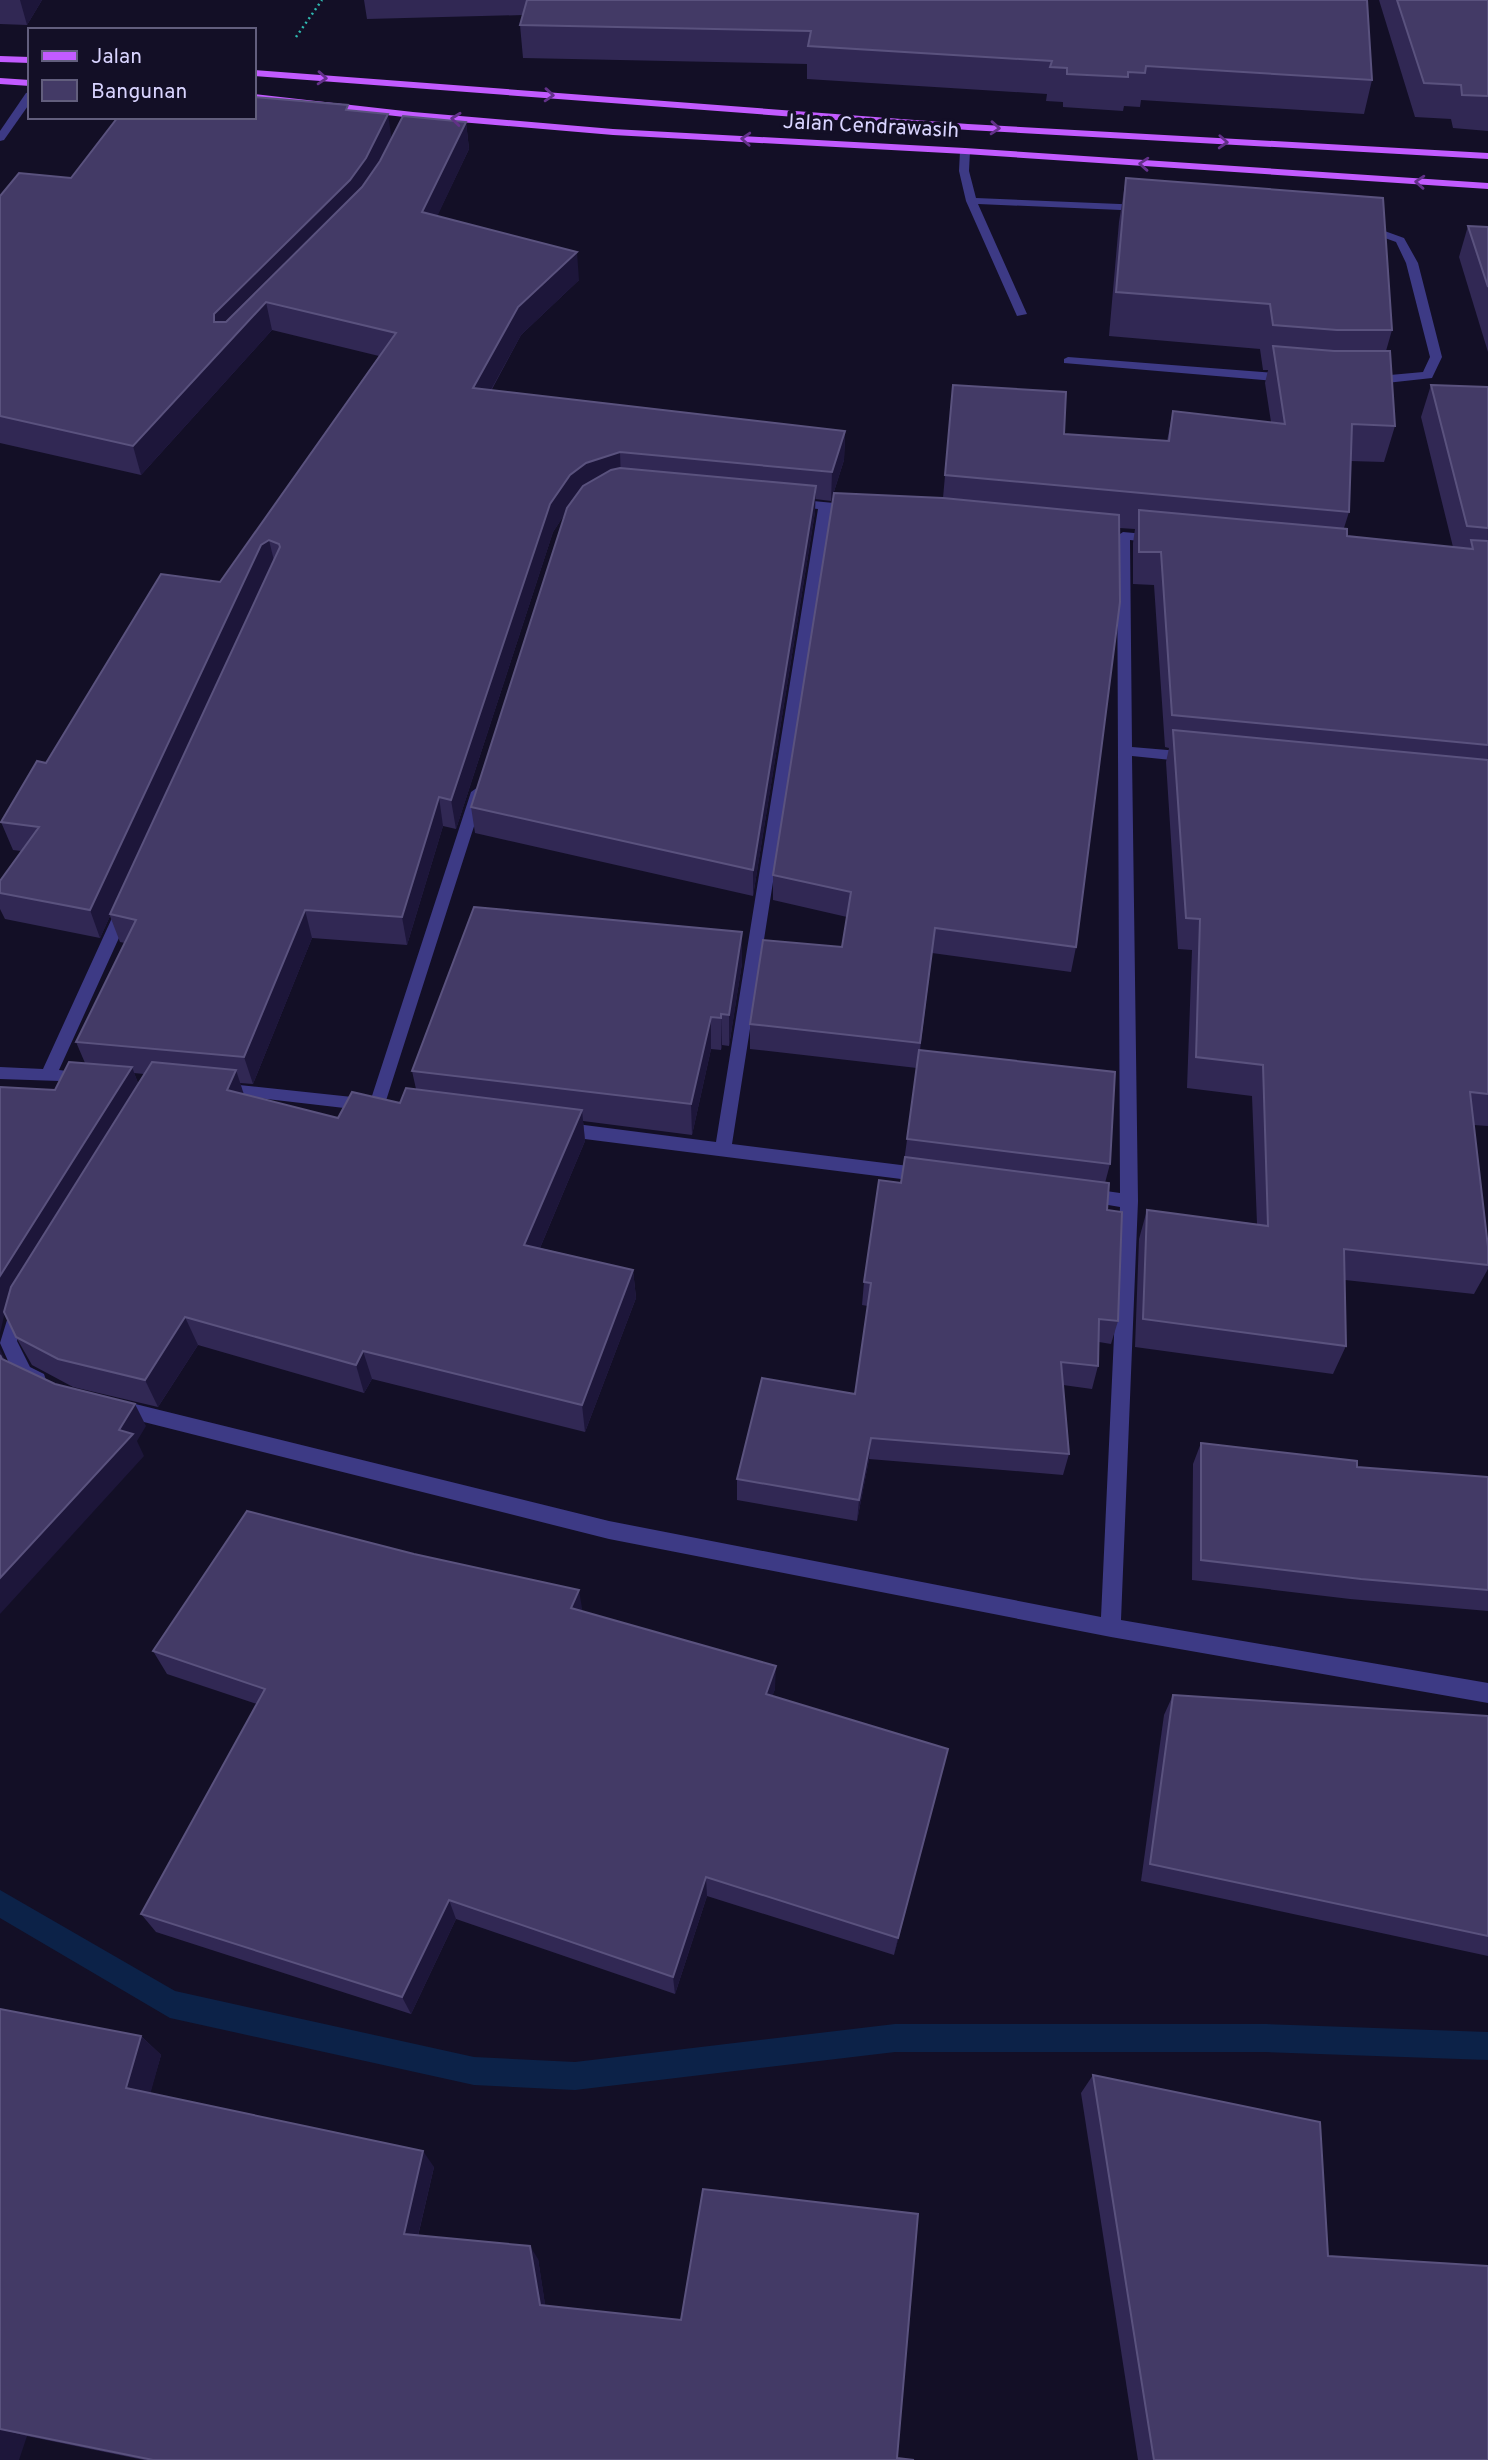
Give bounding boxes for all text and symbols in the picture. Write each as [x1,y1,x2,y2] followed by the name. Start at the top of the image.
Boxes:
[28,28,256,119] legend
[91,44,142,71] text: Jalan
[317,70,328,85] one-way arrow
[91,79,187,106] text: Bangunan
[543,87,554,102] one-way arrow
[782,109,960,145] street label: Jalan Cendrawasih
[450,112,461,127] one-way arrow
[990,121,1001,136] one-way arrow
[740,132,751,147] one-way arrow
[1217,135,1228,150] one-way arrow
[1138,157,1149,172] one-way arrow
[1414,175,1425,190] one-way arrow

